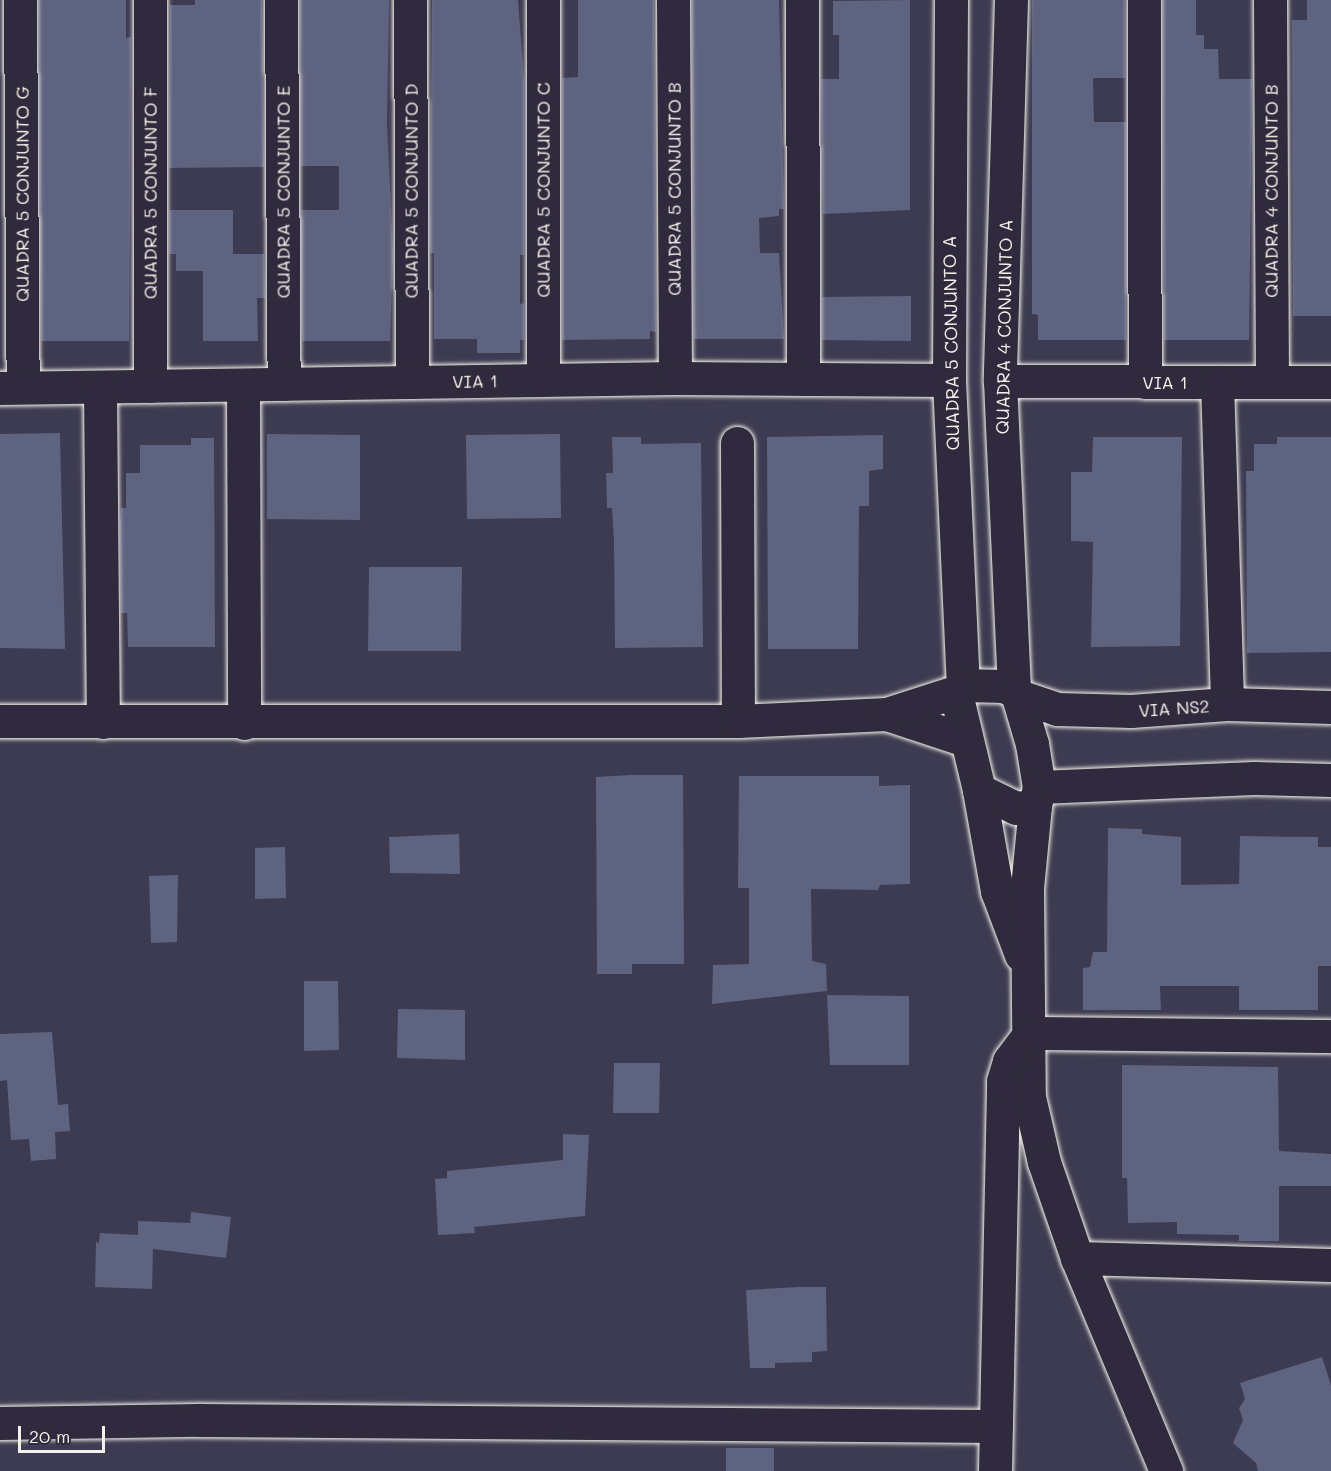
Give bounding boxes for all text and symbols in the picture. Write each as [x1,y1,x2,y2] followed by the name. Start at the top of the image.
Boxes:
[532,82,554,298] street label: QUADRA 5 CONJUNTO C
[663,82,685,296] street label: QUADRA 5 CONJUNTO B
[400,84,422,298] street label: QUADRA 5 CONJUNTO D
[1260,84,1282,298] street label: QUADRA 4 CONJUNTO B
[11,86,33,302] street label: QUADRA 5 CONJUNTO G
[272,86,294,298] street label: QUADRA 5 CONJUNTO E
[139,87,161,299] street label: QUADRA 5 CONJUNTO F
[991,219,1017,435] street label: QUADRA 4 CONJUNTO A
[938,235,964,451] street label: QUADRA 5 CONJUNTO A
[452,370,498,392] street label: VIA 1
[1142,371,1188,393] street label: VIA 1
[1138,695,1210,721] street label: VIA NS2
[21,1414,108,1452] scale bar
[29,1424,70,1448] text: 20 m

